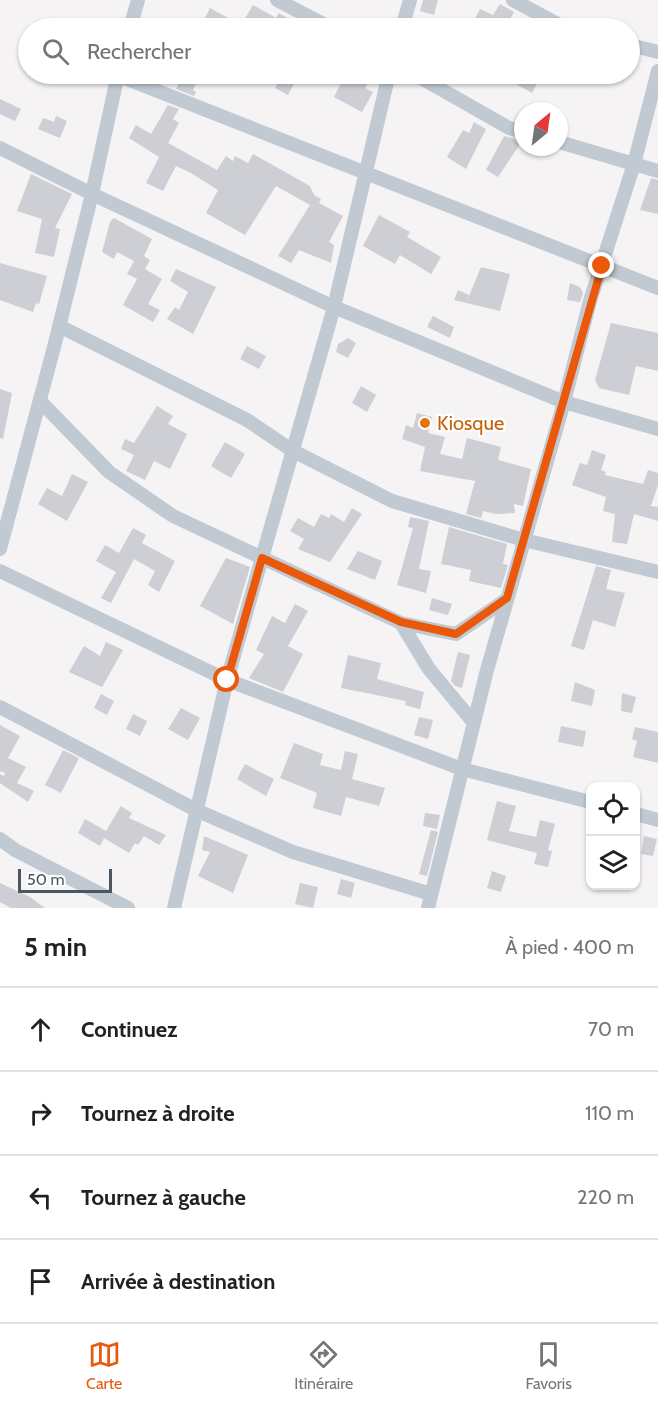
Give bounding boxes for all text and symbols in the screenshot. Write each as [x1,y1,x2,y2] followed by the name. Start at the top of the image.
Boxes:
[18,18,640,84] search box
[39,35,72,68] icon: search
[87,38,191,65] text: Rechercher
[514,102,568,156] north arrow
[588,252,614,278] route end
[437,411,504,435] place label: Kiosque
[418,416,432,430] marker: Kiosque
[213,666,239,692] route start
[586,782,640,890] map controls
[586,782,640,836] button: locate
[586,836,640,890] button: layers
[18,866,112,894] scale bar
[27,870,64,889] text: 50 m
[24,931,87,963] text: 5 min
[505,935,634,959] text: À pied · 400 m
[24,1013,57,1046] icon: ahead
[81,1016,178,1043] text: Continuez
[588,1017,634,1041] text: 70 m
[24,1097,57,1130] icon: right
[81,1100,235,1127] text: Tournez à droite
[585,1101,634,1125] text: 110 m
[24,1181,57,1214] icon: left
[81,1184,246,1211] text: Tournez à gauche
[577,1185,634,1209] text: 220 m
[24,1265,57,1298] icon: arrive
[81,1268,275,1295] text: Arrivée à destination
[86,1338,122,1393] tab: Carte
[294,1338,353,1393] tab: Itinéraire
[525,1338,572,1393] tab: Favoris

